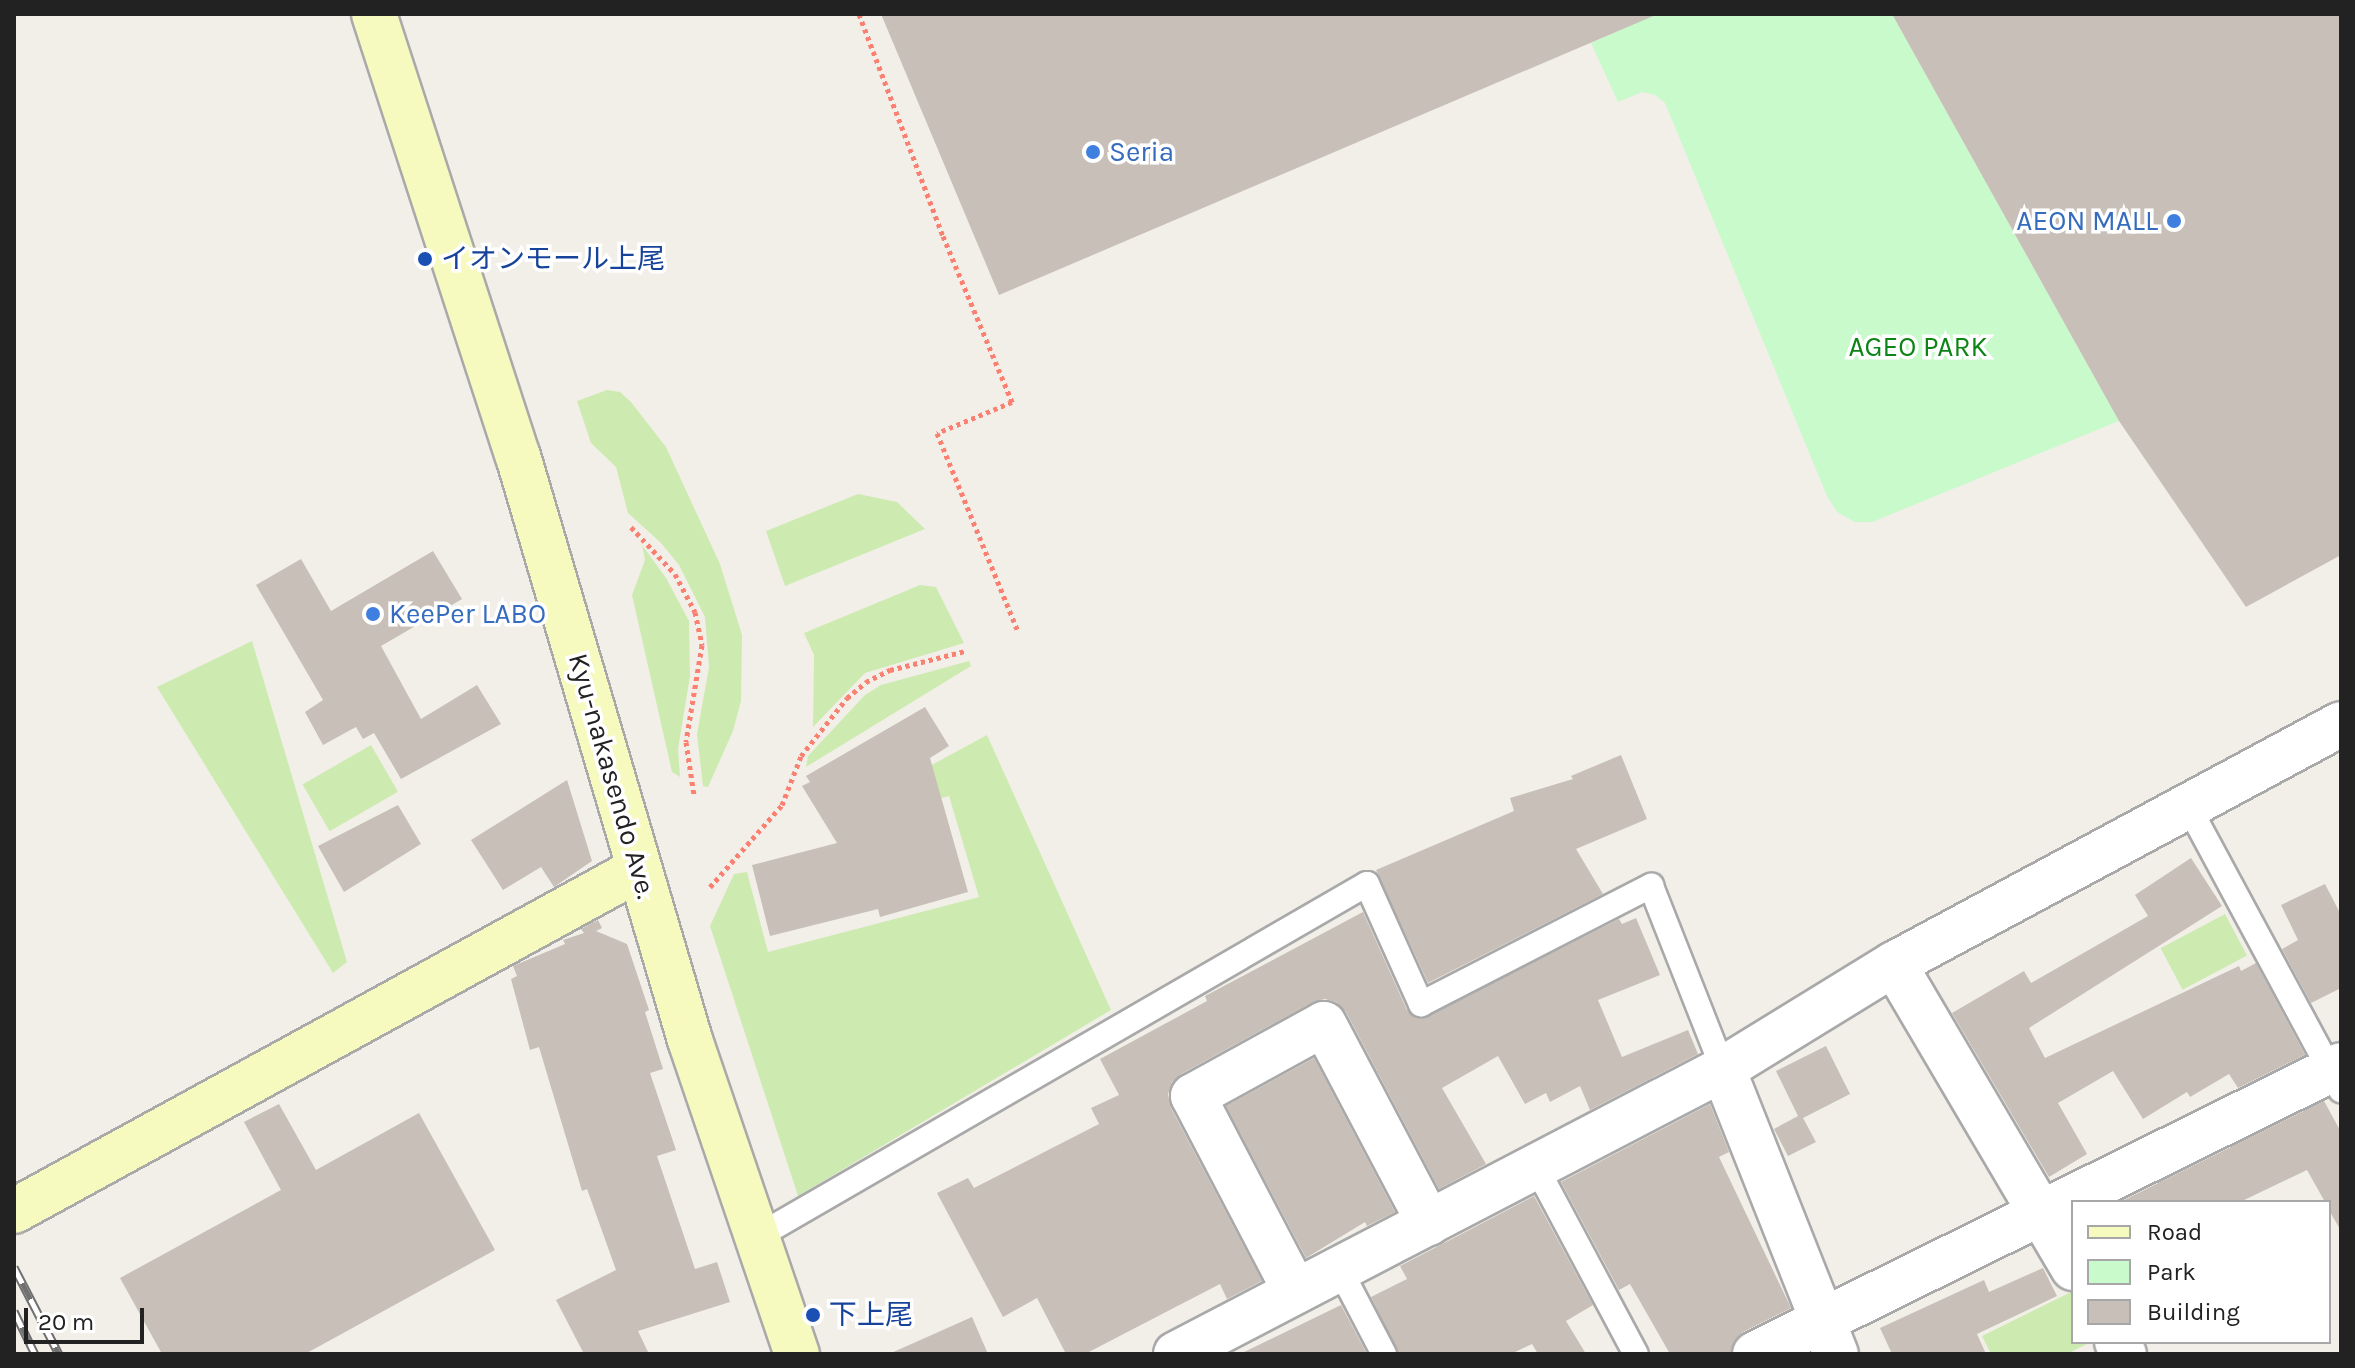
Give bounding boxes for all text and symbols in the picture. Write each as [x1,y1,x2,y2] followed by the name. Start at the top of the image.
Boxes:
[1109,135,1174,169] place label: Seria
[1084,143,1102,161] marker: Seria
[2016,204,2158,238] place label: AEON MALL
[2165,212,2183,230] marker: AEON MALL
[441,242,665,276] place label: イオンモール上尾
[416,250,434,268] marker: イオンモール上尾
[1848,330,1988,364] park label: AGEO PARK
[389,597,546,631] place label: KeePer LABO
[364,605,382,623] marker: KeePer LABO
[561,649,663,903] street label: Kyu-nakasendo Ave.
[2071,1200,2331,1344] legend
[2147,1218,2202,1246] text: Road
[2147,1258,2196,1286] text: Park
[28,1292,148,1342] scale bar
[829,1298,913,1332] place label: 下上尾
[2147,1298,2240,1326] text: Building
[804,1306,822,1324] marker: 下上尾
[38,1308,94,1336] text: 20 m

